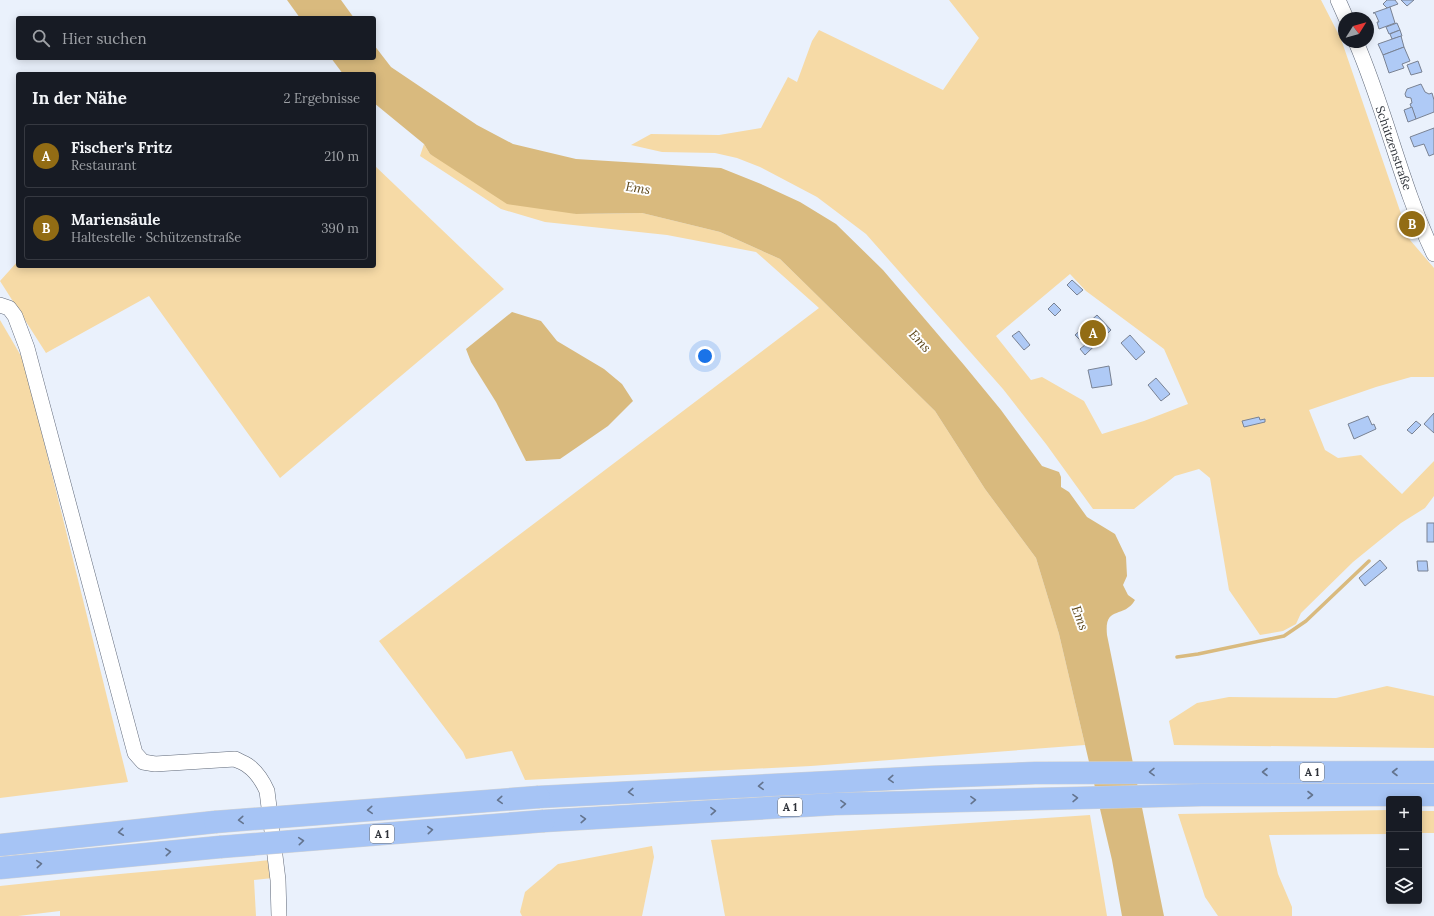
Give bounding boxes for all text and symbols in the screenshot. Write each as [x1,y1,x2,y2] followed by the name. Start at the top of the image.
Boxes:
[1338,12,1374,48] north arrow
[16,16,376,60] search box
[30,27,52,49] icon: search
[62,29,146,48] text: Hier suchen
[32,87,127,109] text: In der Nähe
[284,90,360,107] text: 2 Ergebnisse
[1373,104,1416,193] street label: Schützenstraße
[71,138,172,157] text: Fischer's Fritz
[42,148,50,165] text: A
[324,148,359,165] text: 210 m
[71,157,137,174] text: Restaurant
[624,178,652,198] water label: Ems
[1399,209,1425,239] pin: B
[71,210,160,229] text: Mariensäule
[42,220,50,237] text: B
[321,220,359,237] text: 390 m
[71,229,241,246] text: Haltestelle · Schützenstraße
[1080,318,1106,348] pin: A
[905,326,935,356] water label: Ems
[695,346,715,366] your location
[1068,603,1092,633] water label: Ems
[1300,763,1324,781] road number: A 1
[1149,768,1155,776] one-way arrow
[1262,768,1268,776] one-way arrow
[1392,768,1398,776] one-way arrow
[888,775,894,783] one-way arrow
[758,781,764,790] one-way arrow
[628,788,634,796] one-way arrow
[1307,791,1313,799] one-way arrow
[1072,794,1078,802] one-way arrow
[497,795,503,804] one-way arrow
[970,796,976,804] one-way arrow
[1386,796,1422,904] map controls
[1386,796,1422,832] button: +
[778,798,802,816] road number: A 1
[840,800,846,808] one-way arrow
[367,806,373,815] one-way arrow
[710,807,716,816] one-way arrow
[580,814,586,823] one-way arrow
[238,816,244,825] one-way arrow
[370,825,394,843] road number: A 1
[427,826,433,835] one-way arrow
[118,827,124,836] one-way arrow
[1386,832,1422,868] button: −
[298,836,304,845] one-way arrow
[165,848,171,857] one-way arrow
[36,860,42,869] one-way arrow
[1386,868,1422,904] button: layers

